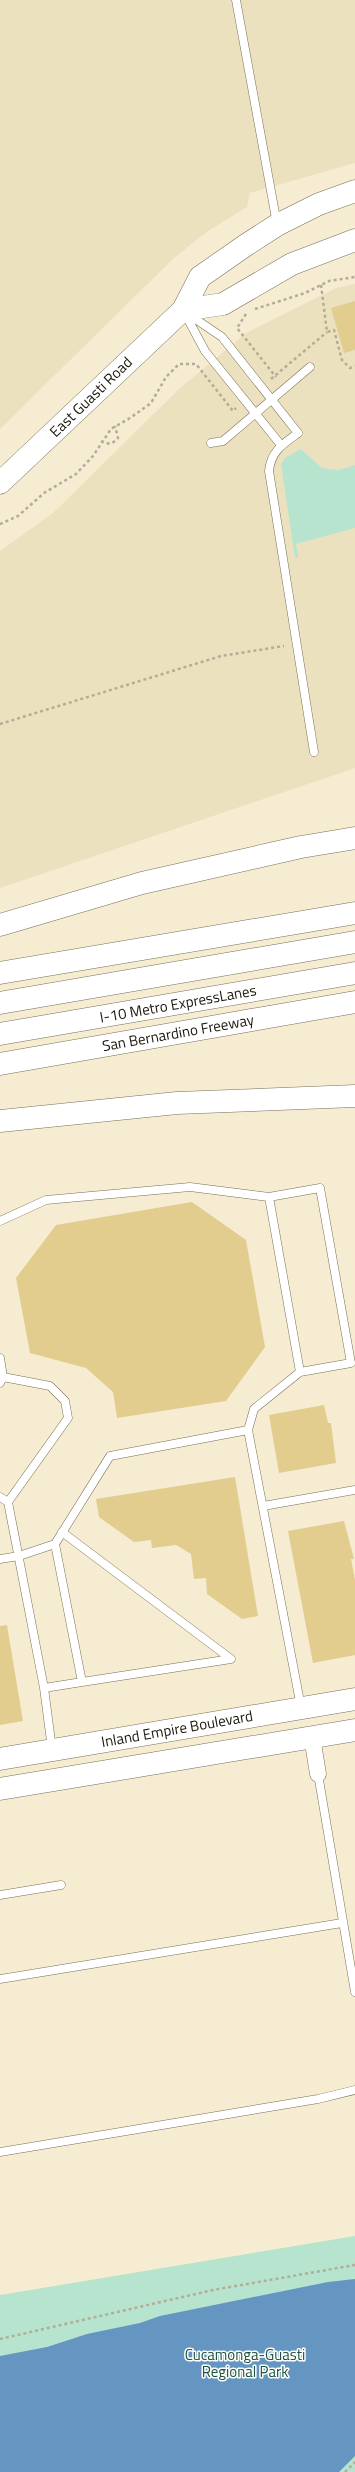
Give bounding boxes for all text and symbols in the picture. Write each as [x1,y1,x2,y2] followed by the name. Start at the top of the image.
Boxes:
[44,351,137,442] street label: East Guasti Road
[98,978,258,1029] street label: I-10 Metro ExpressLanes
[100,1008,256,1057] street label: San Bernardino Freeway
[99,1704,255,1753] street label: Inland Empire Boulevard
[185,2343,305,2383] park label: Cucamonga-Guasti Regional Park

